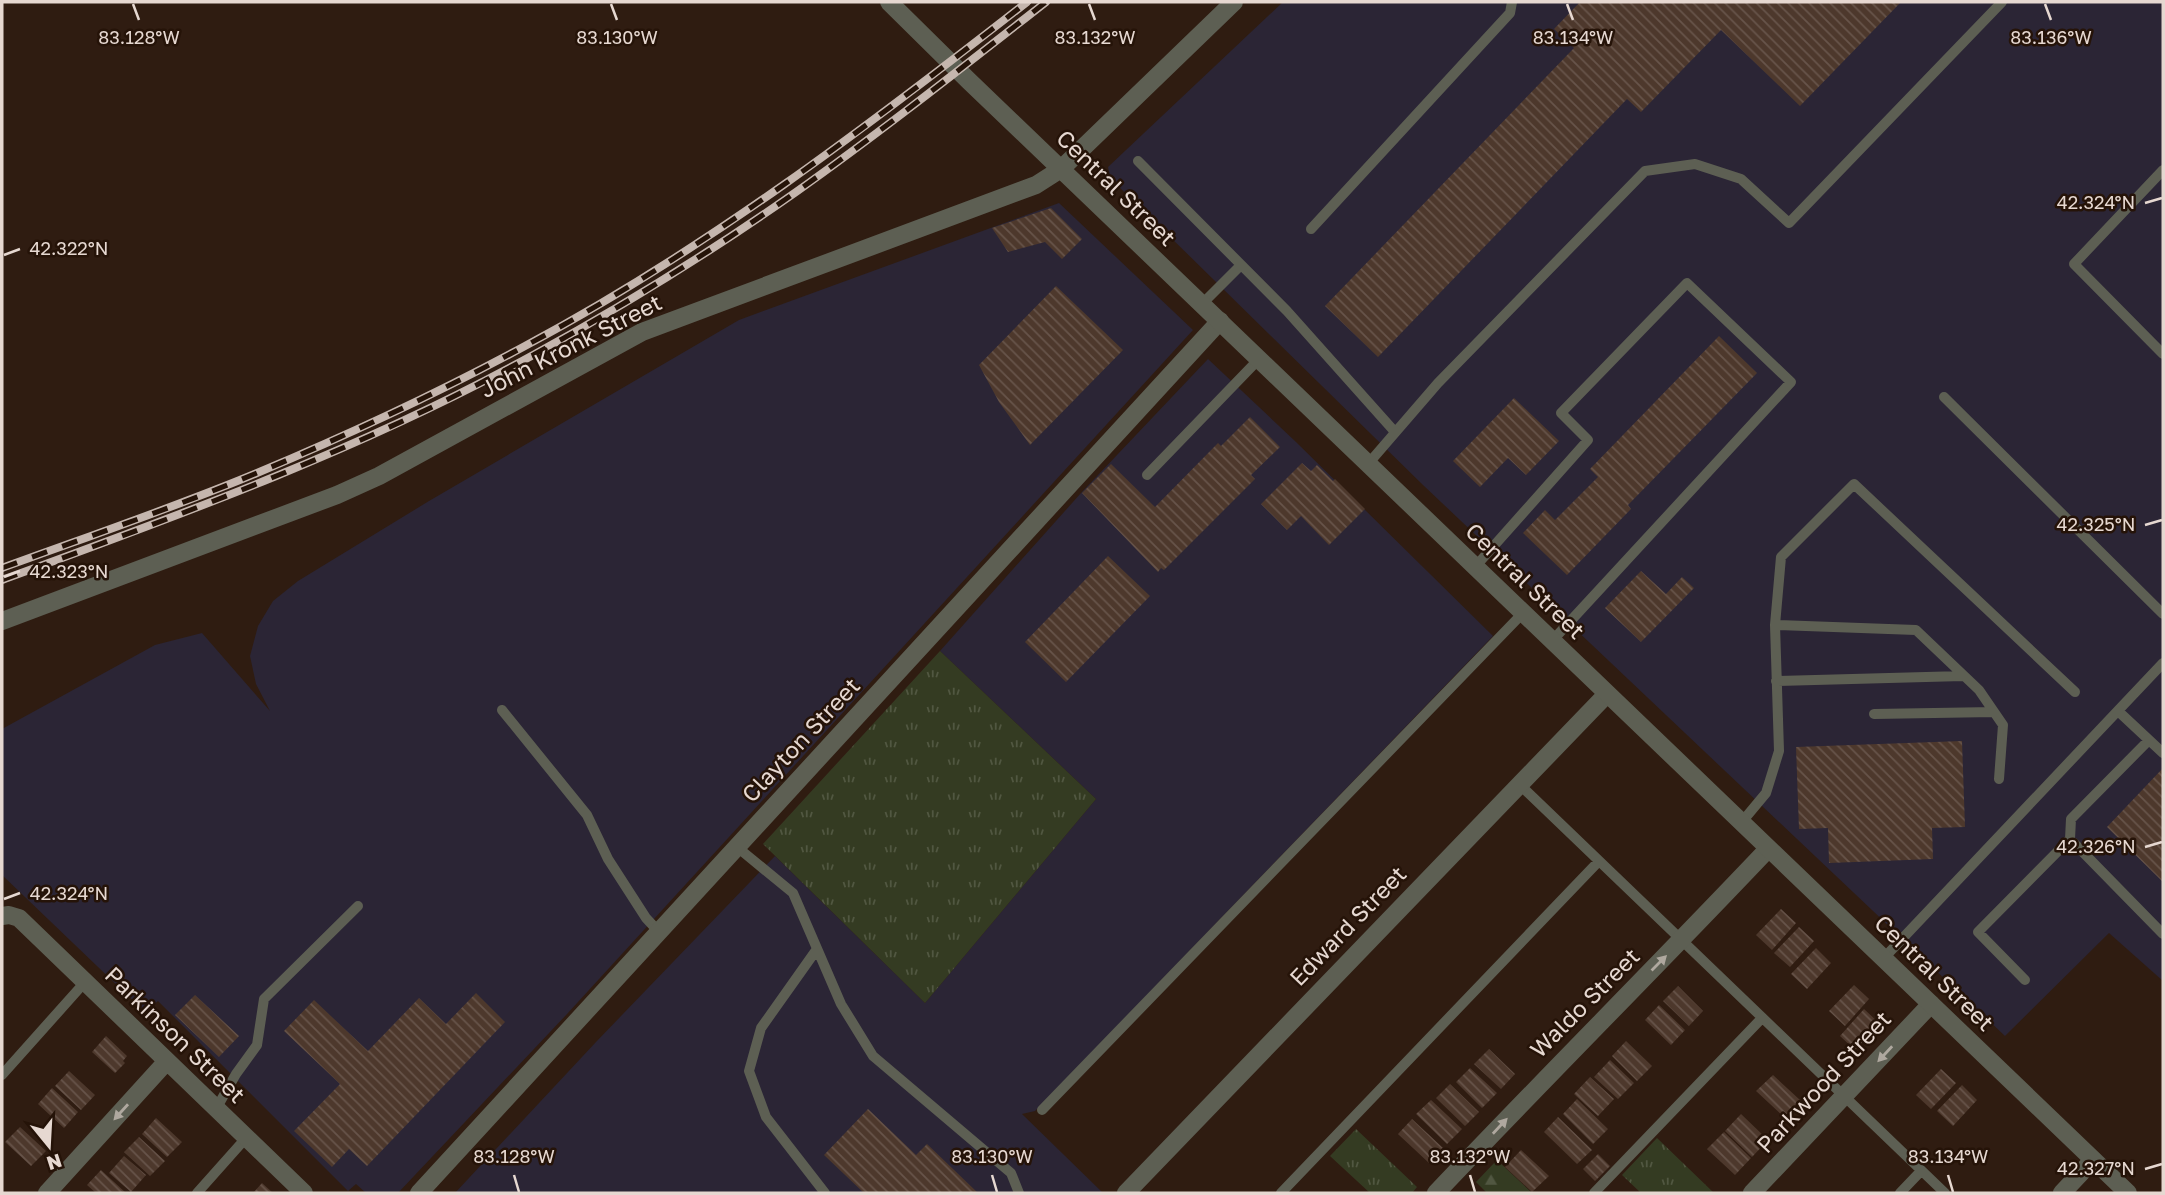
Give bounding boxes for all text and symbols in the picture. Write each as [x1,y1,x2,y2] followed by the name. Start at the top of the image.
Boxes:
[98,26,180,48] text: 83.128°W
[576,26,658,48] text: 83.130°W
[1055,26,1135,48] text: 83.132°W
[1533,26,1613,48] text: 83.134°W
[2010,26,2092,48] text: 83.136°W
[1051,123,1182,251] street label: Central Street
[2057,191,2135,213] text: 42.324°N
[30,237,108,259] text: 42.322°N
[475,287,666,403] street label: John Kronk Street
[2057,513,2135,535] text: 42.325°N
[1460,516,1591,644] street label: Central Street
[29,560,109,582] text: 42.323°N
[735,671,865,807] street label: Clayton Street
[2056,835,2136,857] text: 42.326°N
[1283,860,1411,991] street label: Edward Street
[30,882,108,904] text: 42.324°N
[1869,908,2000,1036] street label: Central Street
[1524,942,1645,1063] street label: Waldo Street
[1650,955,1667,972] one-way arrow
[100,960,252,1108] street label: Parkinson Street
[1750,1004,1896,1158] street label: Parkwood Street
[1877,1045,1893,1062] one-way arrow
[114,1103,130,1120] one-way arrow
[14,1111,84,1181] north arrow
[1491,1118,1507,1135] one-way arrow
[473,1145,555,1167] text: 83.128°W
[951,1145,1033,1167] text: 83.130°W
[1430,1145,1510,1167] text: 83.132°W
[1908,1145,1988,1167] text: 83.134°W
[44,1149,65,1176] text: N
[2057,1157,2135,1179] text: 42.327°N

